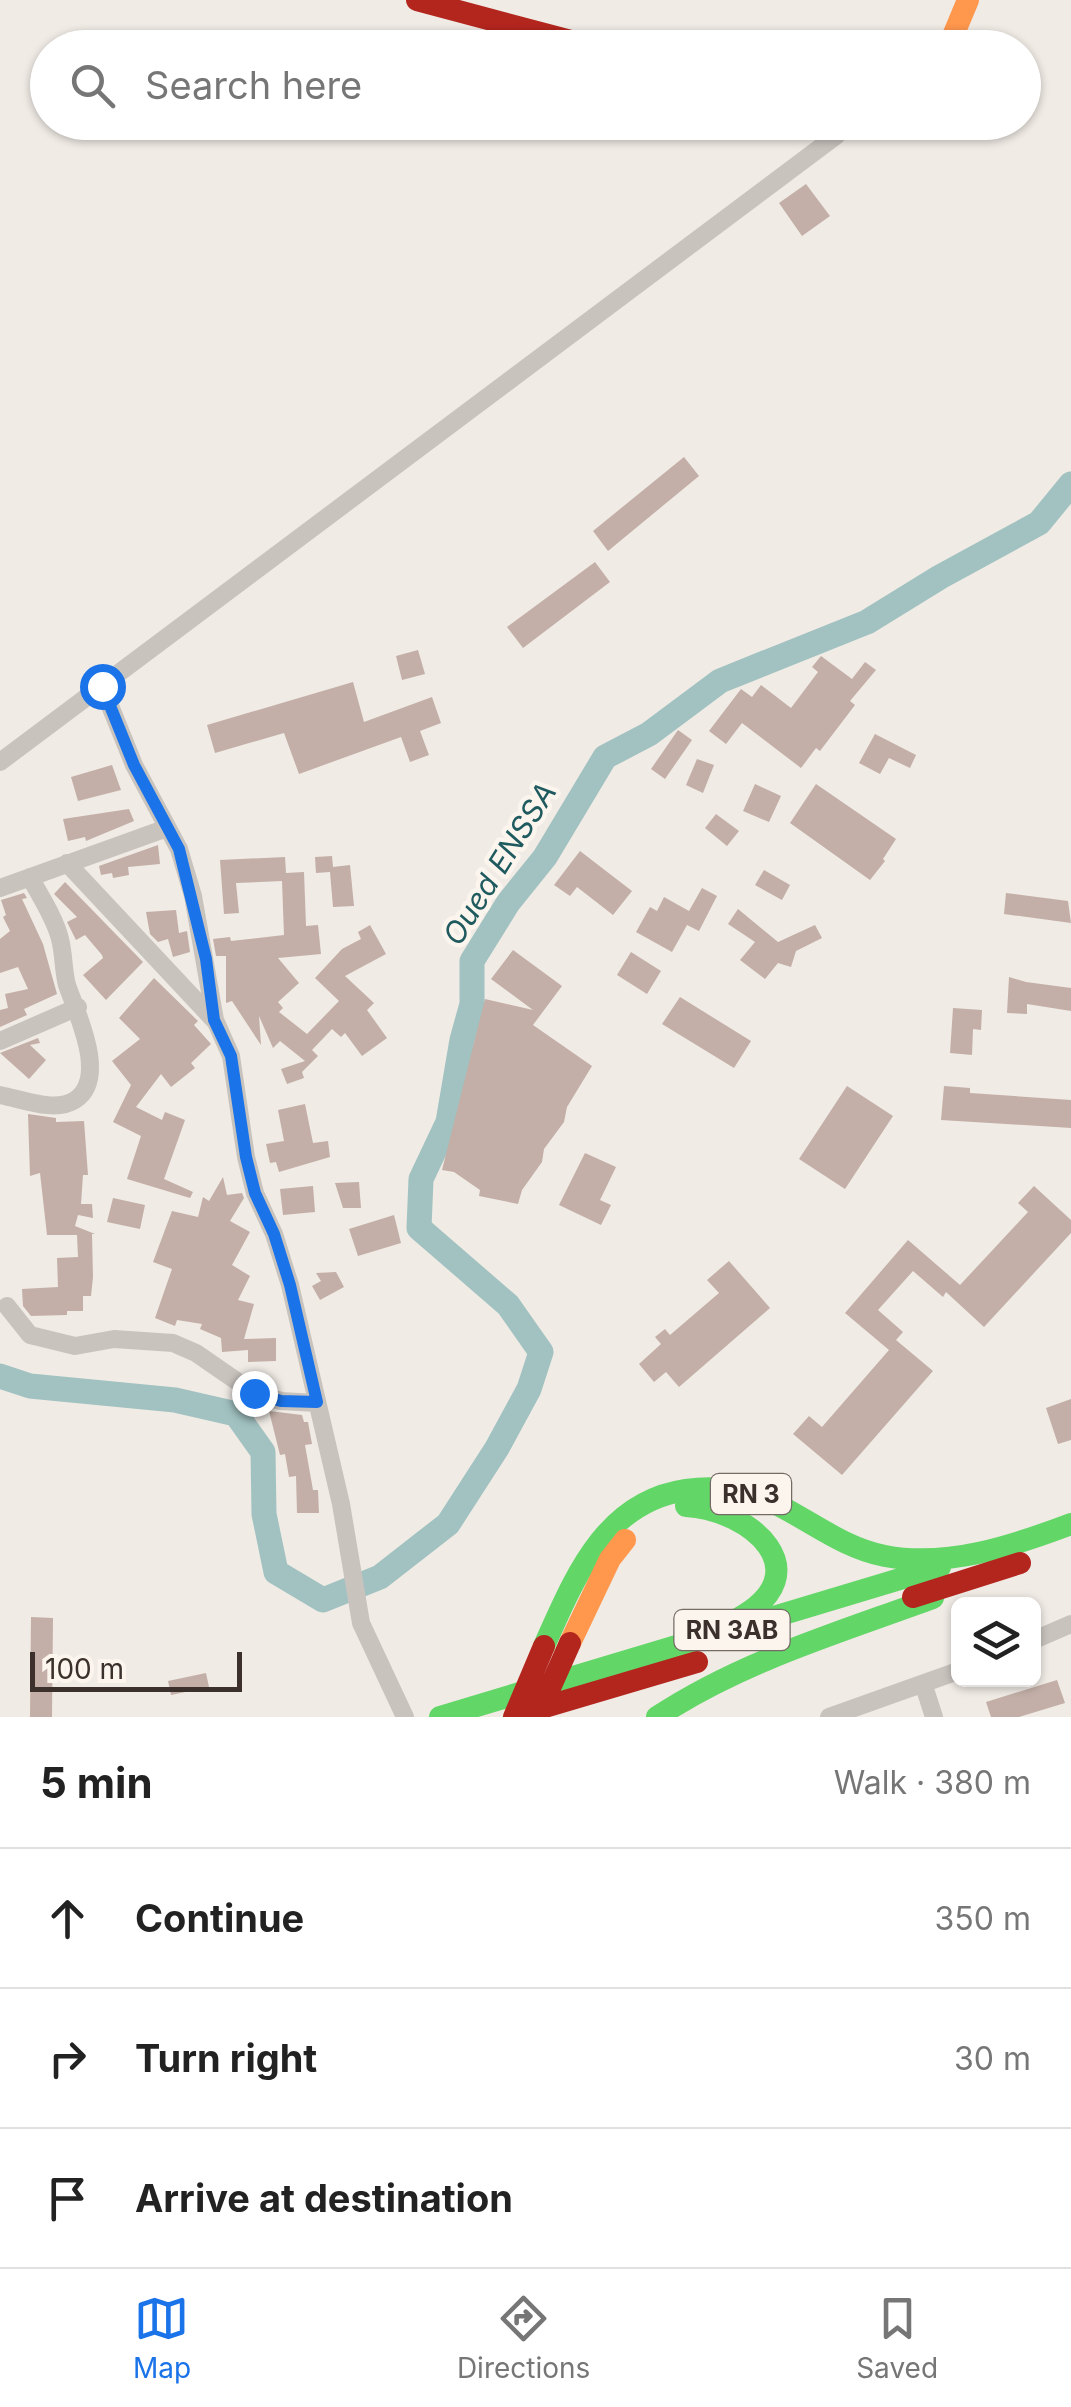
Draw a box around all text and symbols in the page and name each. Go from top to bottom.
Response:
search box [30,30,1041,140]
icon: search [65,58,120,113]
text: Search here [145,62,362,108]
route start [80,664,126,710]
water label: Oued ENSSA [435,776,563,951]
route end [232,1371,278,1417]
road number: RN 3 [711,1474,791,1514]
map controls [951,1597,1041,1687]
button: layers [951,1597,1041,1687]
road number: RN 3AB [674,1610,790,1650]
scale bar [30,1647,242,1692]
text: 100 m [45,1652,124,1686]
text: 5 min [40,1757,153,1808]
text: Walk · 380 m [834,1763,1031,1802]
icon: ahead [40,1891,95,1946]
text: Continue [135,1895,304,1941]
text: 350 m [935,1899,1031,1938]
icon: right [40,2031,95,2086]
text: Turn right [135,2035,317,2081]
text: 30 m [954,2039,1031,2078]
icon: arrive [40,2171,95,2226]
text: Arrive at destination [135,2175,513,2221]
tab: Map [133,2291,191,2385]
tab: Directions [457,2291,590,2385]
tab: Saved [856,2291,938,2385]

